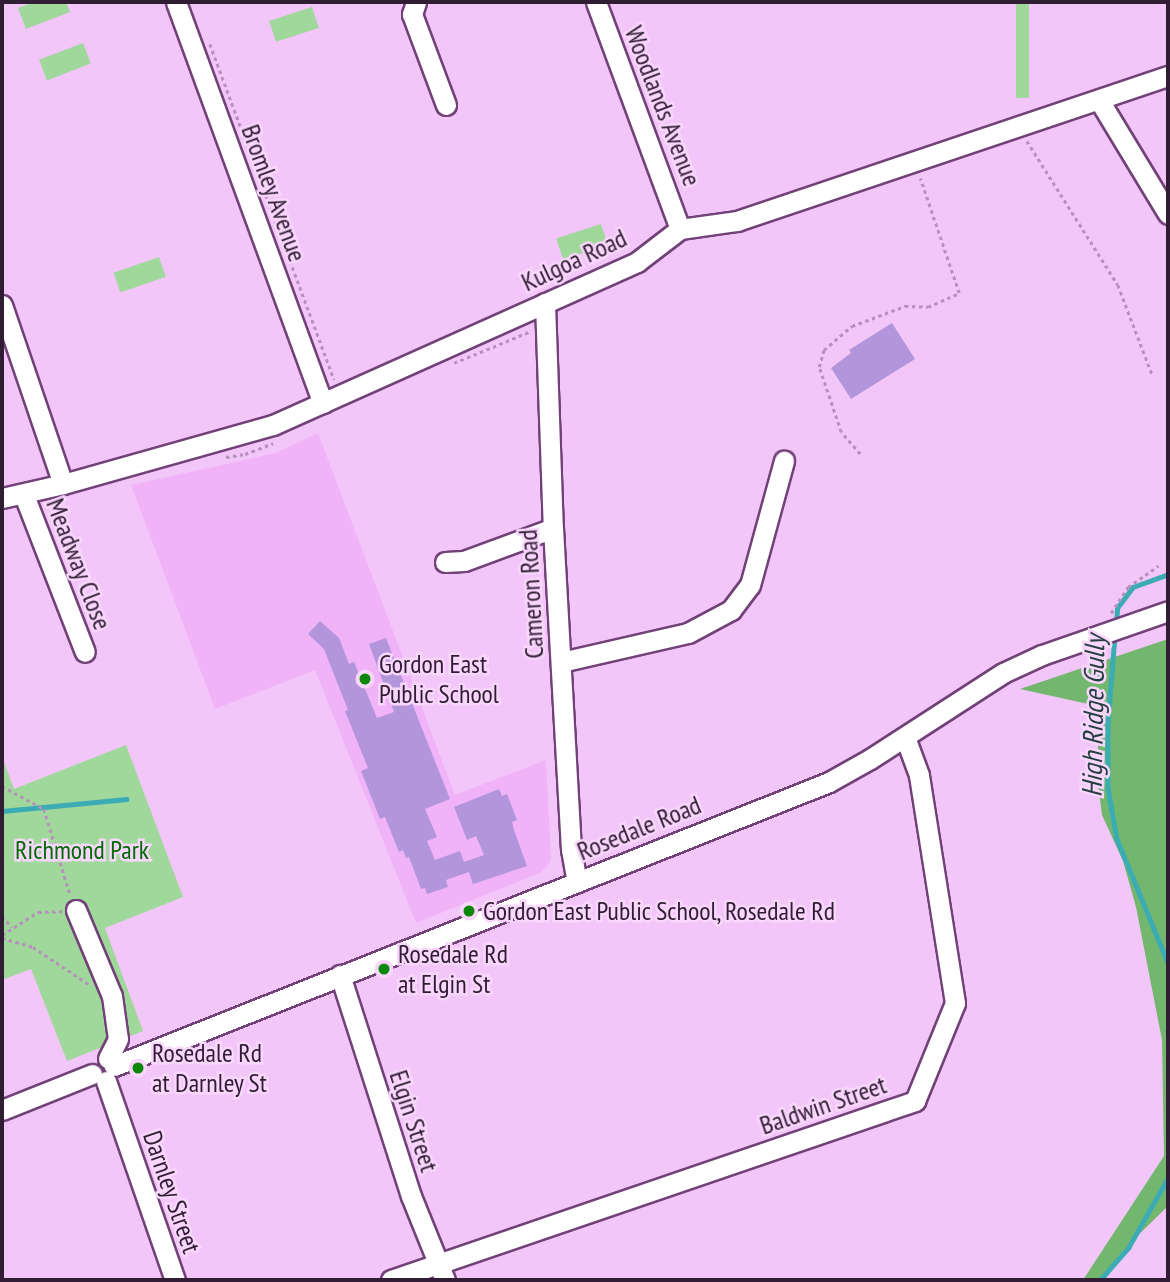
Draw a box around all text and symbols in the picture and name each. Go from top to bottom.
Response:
street label: Woodlands Avenue [618,21,708,191]
street label: Bromley Avenue [235,120,313,266]
street label: Kulgoa Road [516,222,632,298]
street label: Meadway Close [40,494,118,634]
street label: Cameron Road [512,529,550,659]
water label: High Ridge Gully [1075,635,1111,797]
place label: Gordon East Public School [379,648,499,710]
marker: Gordon East Public School [357,671,373,687]
street label: Rosedale Road [573,789,705,867]
park label: Richmond Park [15,834,149,866]
place label: Gordon East Public School, Rosedale Rd [483,895,837,927]
marker: Gordon East Public School, Rosedale Rd [461,903,477,919]
place label: Rosedale Rd at Elgin St [398,938,508,1000]
marker: Rosedale Rd at Elgin St [376,961,392,977]
place label: Rosedale Rd at Darnley St [152,1037,268,1098]
marker: Rosedale Rd at Darnley St [130,1060,146,1076]
street label: Elgin Street [383,1066,445,1176]
street label: Baldwin Street [756,1069,890,1141]
street label: Darnley Street [136,1126,208,1258]

